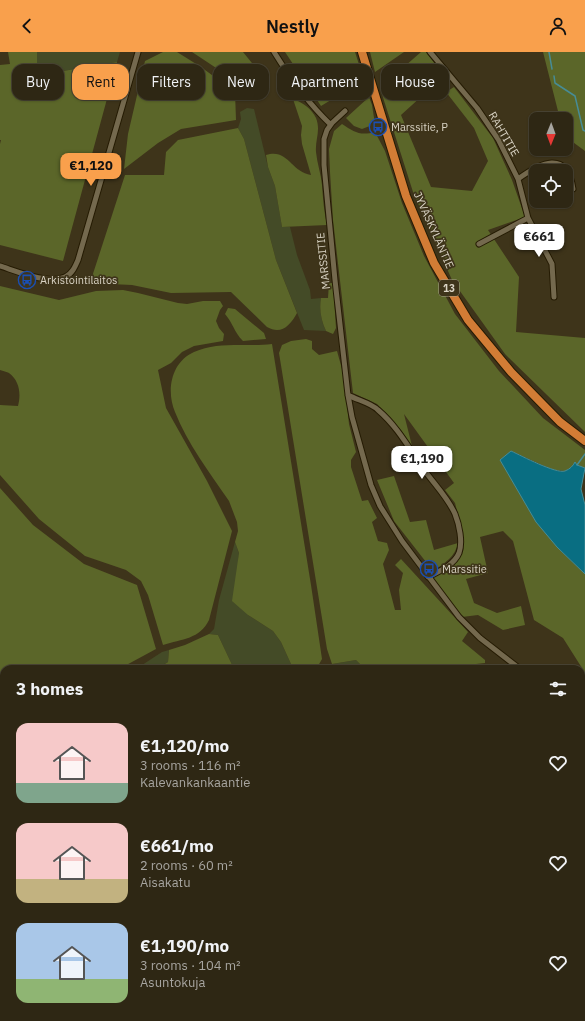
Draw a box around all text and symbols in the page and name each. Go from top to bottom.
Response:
icon: back [16,15,38,37]
text: Nestly [266,15,319,38]
icon: person [547,15,569,37]
chip: Buy [12,64,64,100]
chip: Rent [72,64,129,100]
chip: Filters [137,64,205,100]
chip: New [213,64,269,100]
chip: Apartment [277,64,373,100]
chip: House [381,64,449,100]
street label: RAHTITIE [486,109,522,159]
north arrow [529,112,573,156]
map controls [529,112,573,208]
bus stop icon: Marssitie, P [368,117,388,137]
place label: Marssitie, P [391,120,448,134]
pin: €1,120 [58,153,124,187]
text: €1,120 [69,157,113,174]
button: locate [529,164,573,208]
street label: JYVÄSKYLÄNTIE [411,189,457,271]
pin: €661 [515,224,563,258]
text: €661 [523,228,555,245]
street label: MARSSITIE [313,232,333,290]
bus stop icon: Arkistointilaitos [17,270,37,290]
place label: Arkistointilaitos [40,273,117,287]
road number: 13 [439,280,459,296]
pin: €1,190 [389,446,455,480]
text: €1,190 [400,450,444,467]
bus stop icon: Marssitie [419,559,439,579]
place label: Marssitie [442,562,487,576]
text: 3 homes [16,678,83,700]
icon: filters [547,678,569,700]
text: €1,120/mo [140,735,229,757]
icon: home [48,739,96,787]
icon: heart [547,752,569,774]
text: 3 rooms · 116 m² [140,757,241,774]
text: Kalevankankaantie [140,774,250,791]
text: €661/mo [140,835,214,857]
icon: home [48,839,96,887]
icon: heart [547,852,569,874]
text: 2 rooms · 60 m² [140,857,233,874]
text: Aisakatu [140,874,191,891]
text: €1,190/mo [140,935,229,957]
icon: home [48,939,96,987]
icon: heart [547,952,569,974]
text: 3 rooms · 104 m² [140,957,241,974]
text: Asuntokuja [140,974,206,991]

